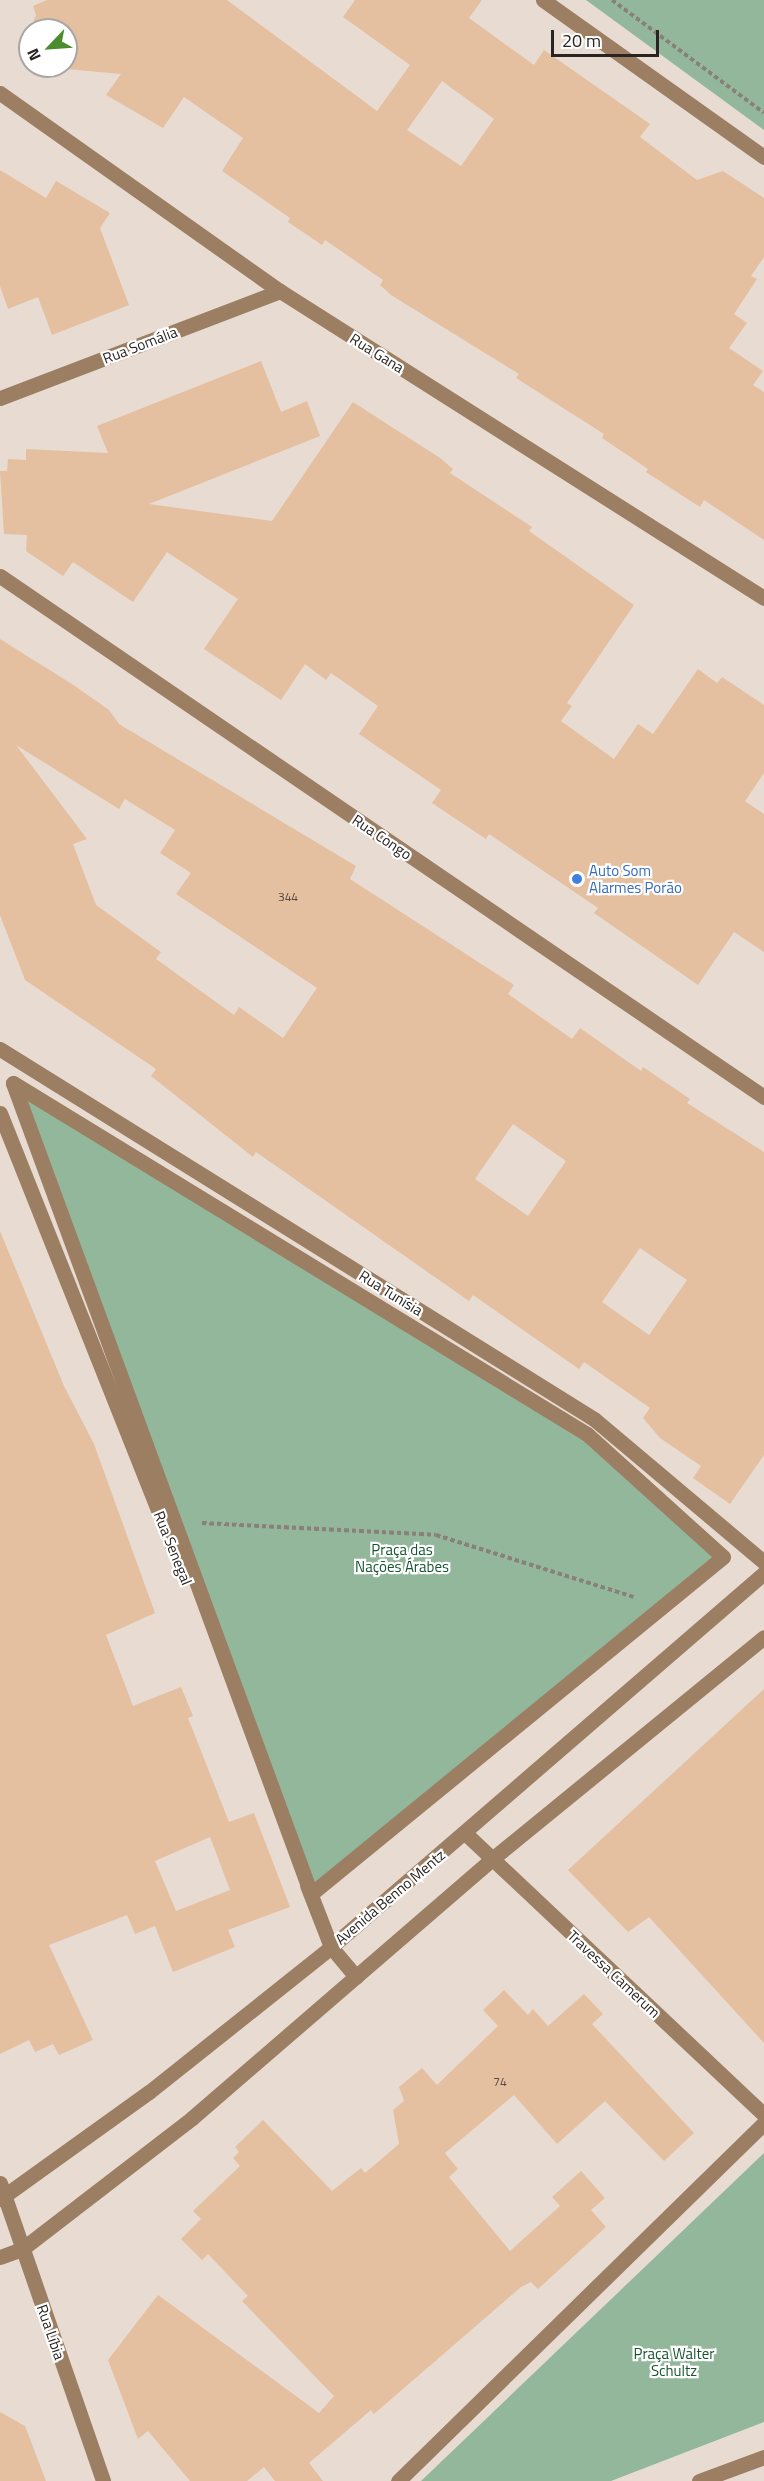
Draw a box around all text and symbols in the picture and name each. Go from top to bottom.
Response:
north arrow [18,18,78,78]
scale bar [554,18,662,56]
text: 20 m [562,27,601,54]
text: N [20,45,47,65]
street label: Rua Somália [100,323,180,367]
street label: Rua Gana [347,329,407,377]
street label: Rua Congo [349,811,415,863]
place label: Auto Som Alarmes Porão [589,861,682,896]
marker: Auto Som Alarmes Porão [570,872,584,886]
house number: 344 [278,890,298,904]
street label: Rua Tunísia [356,1266,426,1320]
street label: Rua Senegal [150,1508,196,1588]
park label: Praça das Nações Árabes [355,1540,449,1575]
street label: Avenida Benno Mentz [331,1846,449,1948]
street label: Travessa Camerum [564,1926,664,2022]
house number: 74 [493,2075,507,2089]
street label: Rua Líbia [33,2302,69,2362]
park label: Praça Walter Schultz [633,2344,715,2379]

